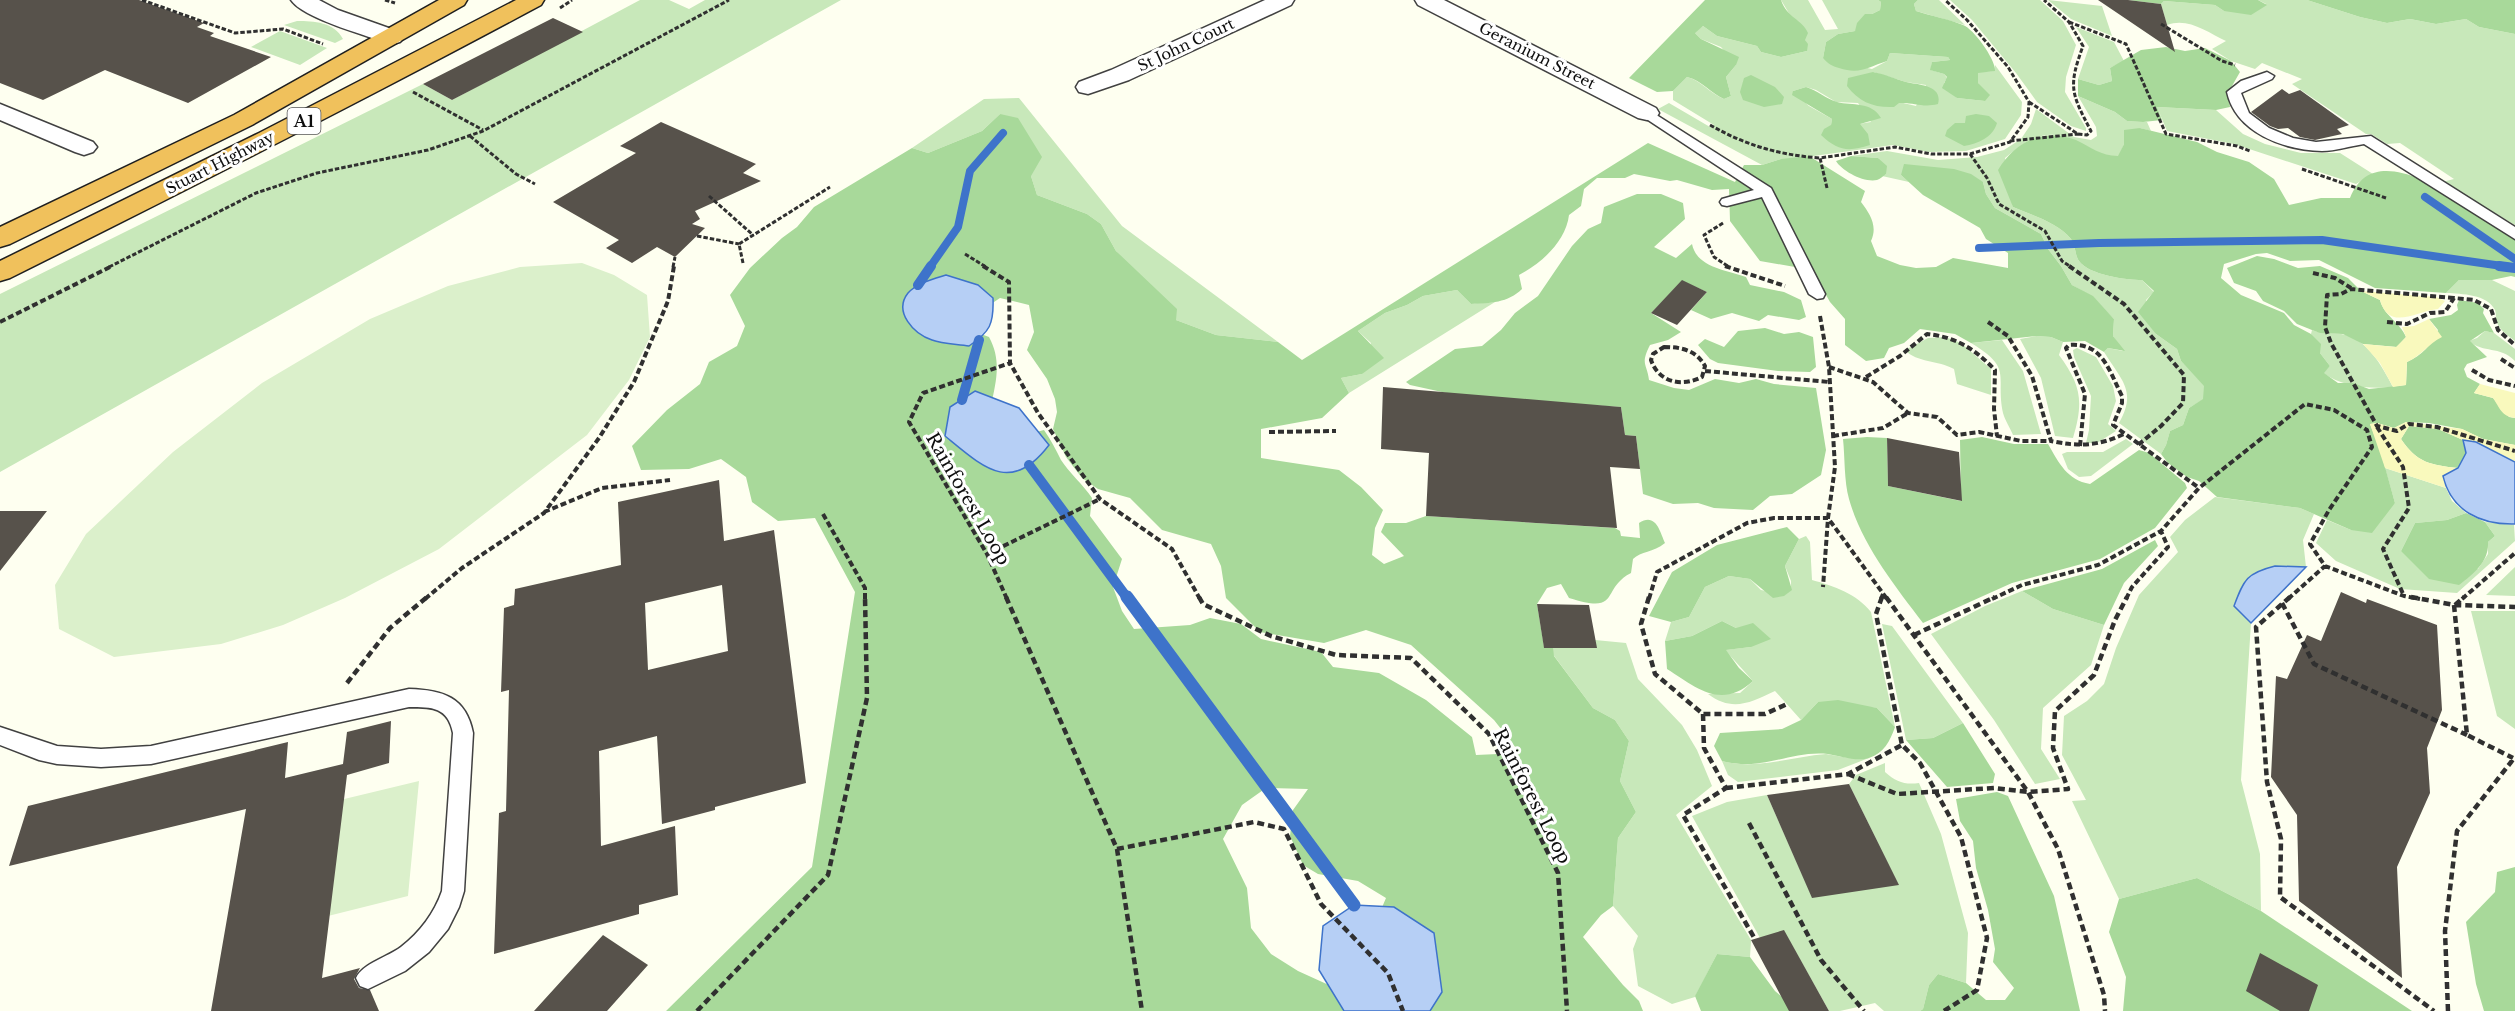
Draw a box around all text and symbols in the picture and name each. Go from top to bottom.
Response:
street label: St John Court [1134,14,1237,75]
street label: Geranium Street [1476,18,1599,93]
road number: A1 [288,108,320,134]
street label: Stuart Highway [162,127,277,198]
street label: Rainforest Loop [921,429,1015,569]
street label: Rainforest Loop [1488,724,1576,868]

